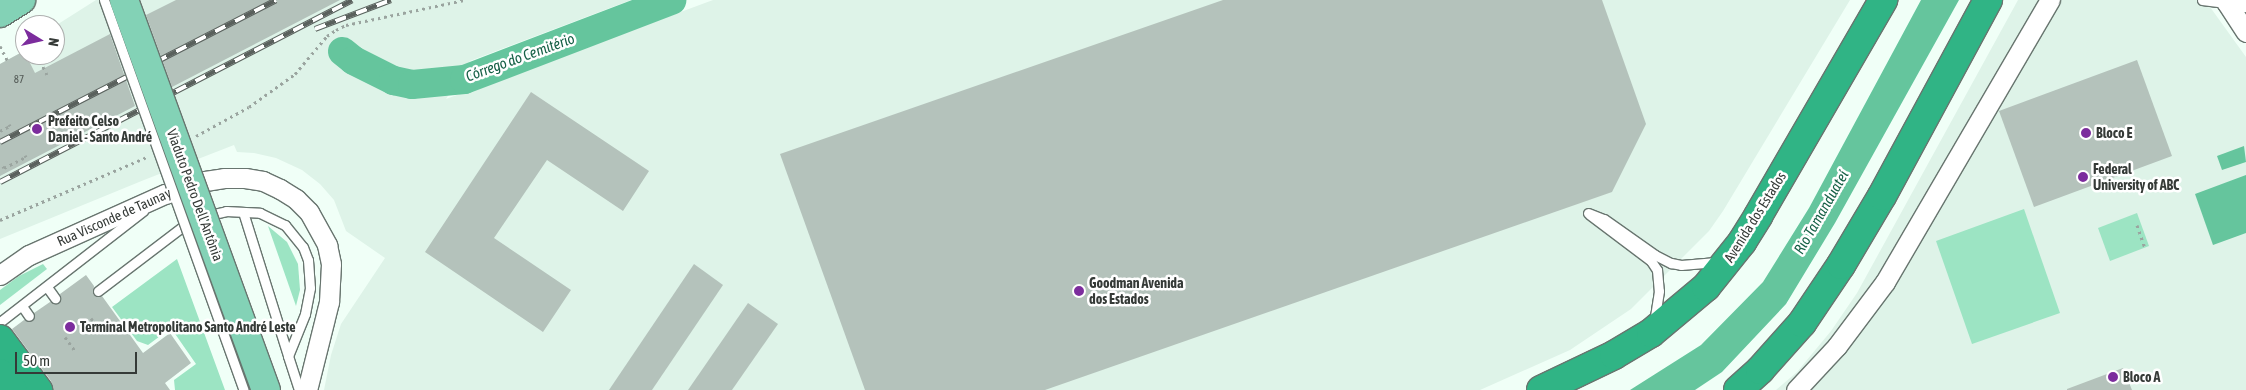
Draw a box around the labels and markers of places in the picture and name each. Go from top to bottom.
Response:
place label: Prefeito Celso Daniel - Santo André [48,113,152,146]
marker: Prefeito Celso Daniel - Santo André [30,122,44,136]
place label: Bloco E [2096,125,2132,141]
marker: Bloco E [2080,127,2092,139]
place label: Federal University of ABC [2093,161,2179,193]
marker: Federal University of ABC [2077,171,2089,183]
place label: Goodman Avenida dos Estados [1089,275,1184,308]
marker: Goodman Avenida dos Estados [1073,285,1085,297]
place label: Terminal Metropolitano Santo André Leste [80,319,296,335]
marker: Terminal Metropolitano Santo André Leste [64,321,76,333]
place label: Bloco A [2123,369,2160,385]
marker: Bloco A [2107,371,2119,383]

